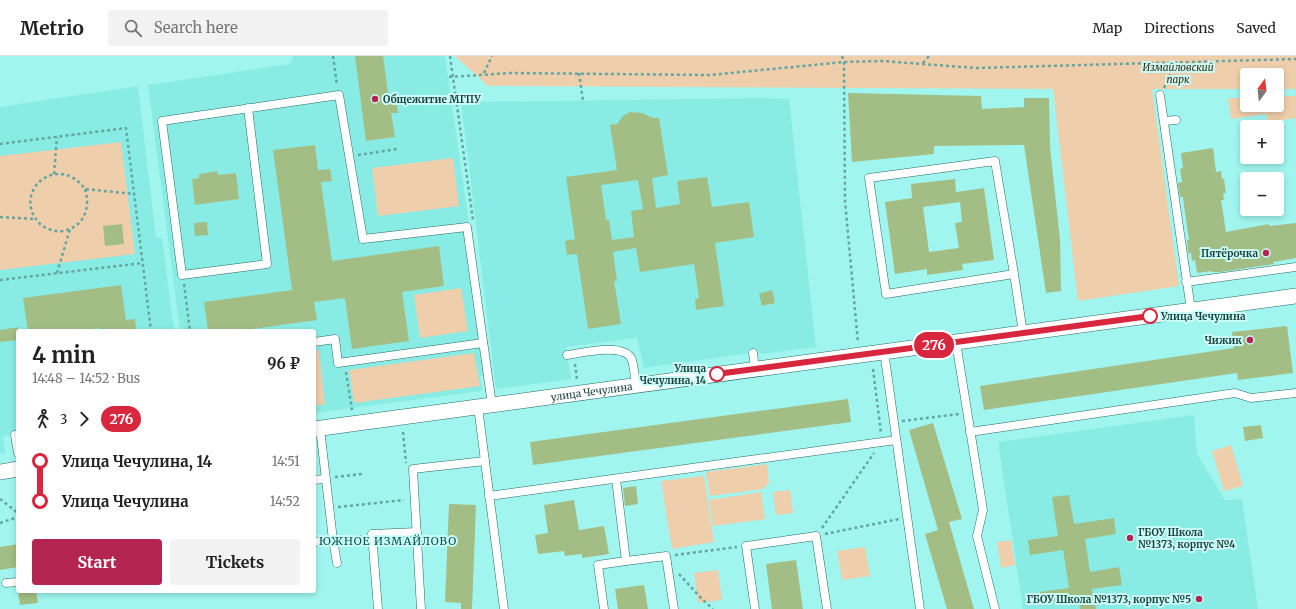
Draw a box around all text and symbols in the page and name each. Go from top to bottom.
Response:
search box [108,10,388,46]
text: Metrio [20,16,84,40]
icon: search [122,17,144,39]
text: Search here [154,18,238,37]
text: Map [1092,19,1122,37]
text: Directions [1144,19,1214,37]
text: Saved [1236,19,1276,37]
park label: Измайловский парк [1142,61,1214,86]
north arrow [1240,68,1284,112]
map controls [1240,68,1284,216]
place label: Общежитие МГПУ [383,93,481,106]
marker: Общежитие МГПУ [370,94,380,104]
button: + [1240,120,1284,164]
button: − [1240,172,1284,216]
place label: Пятёрочка [1201,247,1258,260]
marker: Пятёрочка [1261,248,1271,258]
marker: Улица Чечулина [1142,308,1158,324]
place label: Улица Чечулина [1160,310,1246,323]
line badge: 276 [911,332,957,358]
place label: Чижик [1205,334,1242,347]
marker: Чижик [1245,335,1255,345]
text: 276 [922,336,946,354]
text: 4 min [32,341,96,369]
text: 96 ₽ [267,354,300,373]
place label: Улица Чечулина, 14 [640,362,707,387]
marker: Улица Чечулина, 14 [709,366,725,382]
text: 14:48 – 14:52 · Bus [32,370,140,387]
street label: улица Чечулина [550,380,634,404]
icon: walk [32,408,54,430]
icon: forward [73,408,95,430]
text: 276 [109,410,133,428]
text: 3 [60,411,67,428]
text: Улица Чечулина, 14 [62,452,212,471]
text: 14:51 [272,453,300,470]
text: Улица Чечулина [62,492,189,511]
text: 14:52 [270,493,300,510]
place label: ГБОУ Школа №1373, корпус №4 [1138,526,1236,551]
marker: ГБОУ Школа №1373, корпус №4 [1125,533,1135,543]
district label: ЮЖНОЕ ИЗМАЙЛОВО [319,534,457,548]
button: Start [32,539,162,585]
button: Tickets [170,539,300,585]
place label: ГБОУ Школа №1373, корпус №5 [1026,593,1191,606]
marker: ГБОУ Школа №1373, корпус №5 [1194,594,1204,604]

